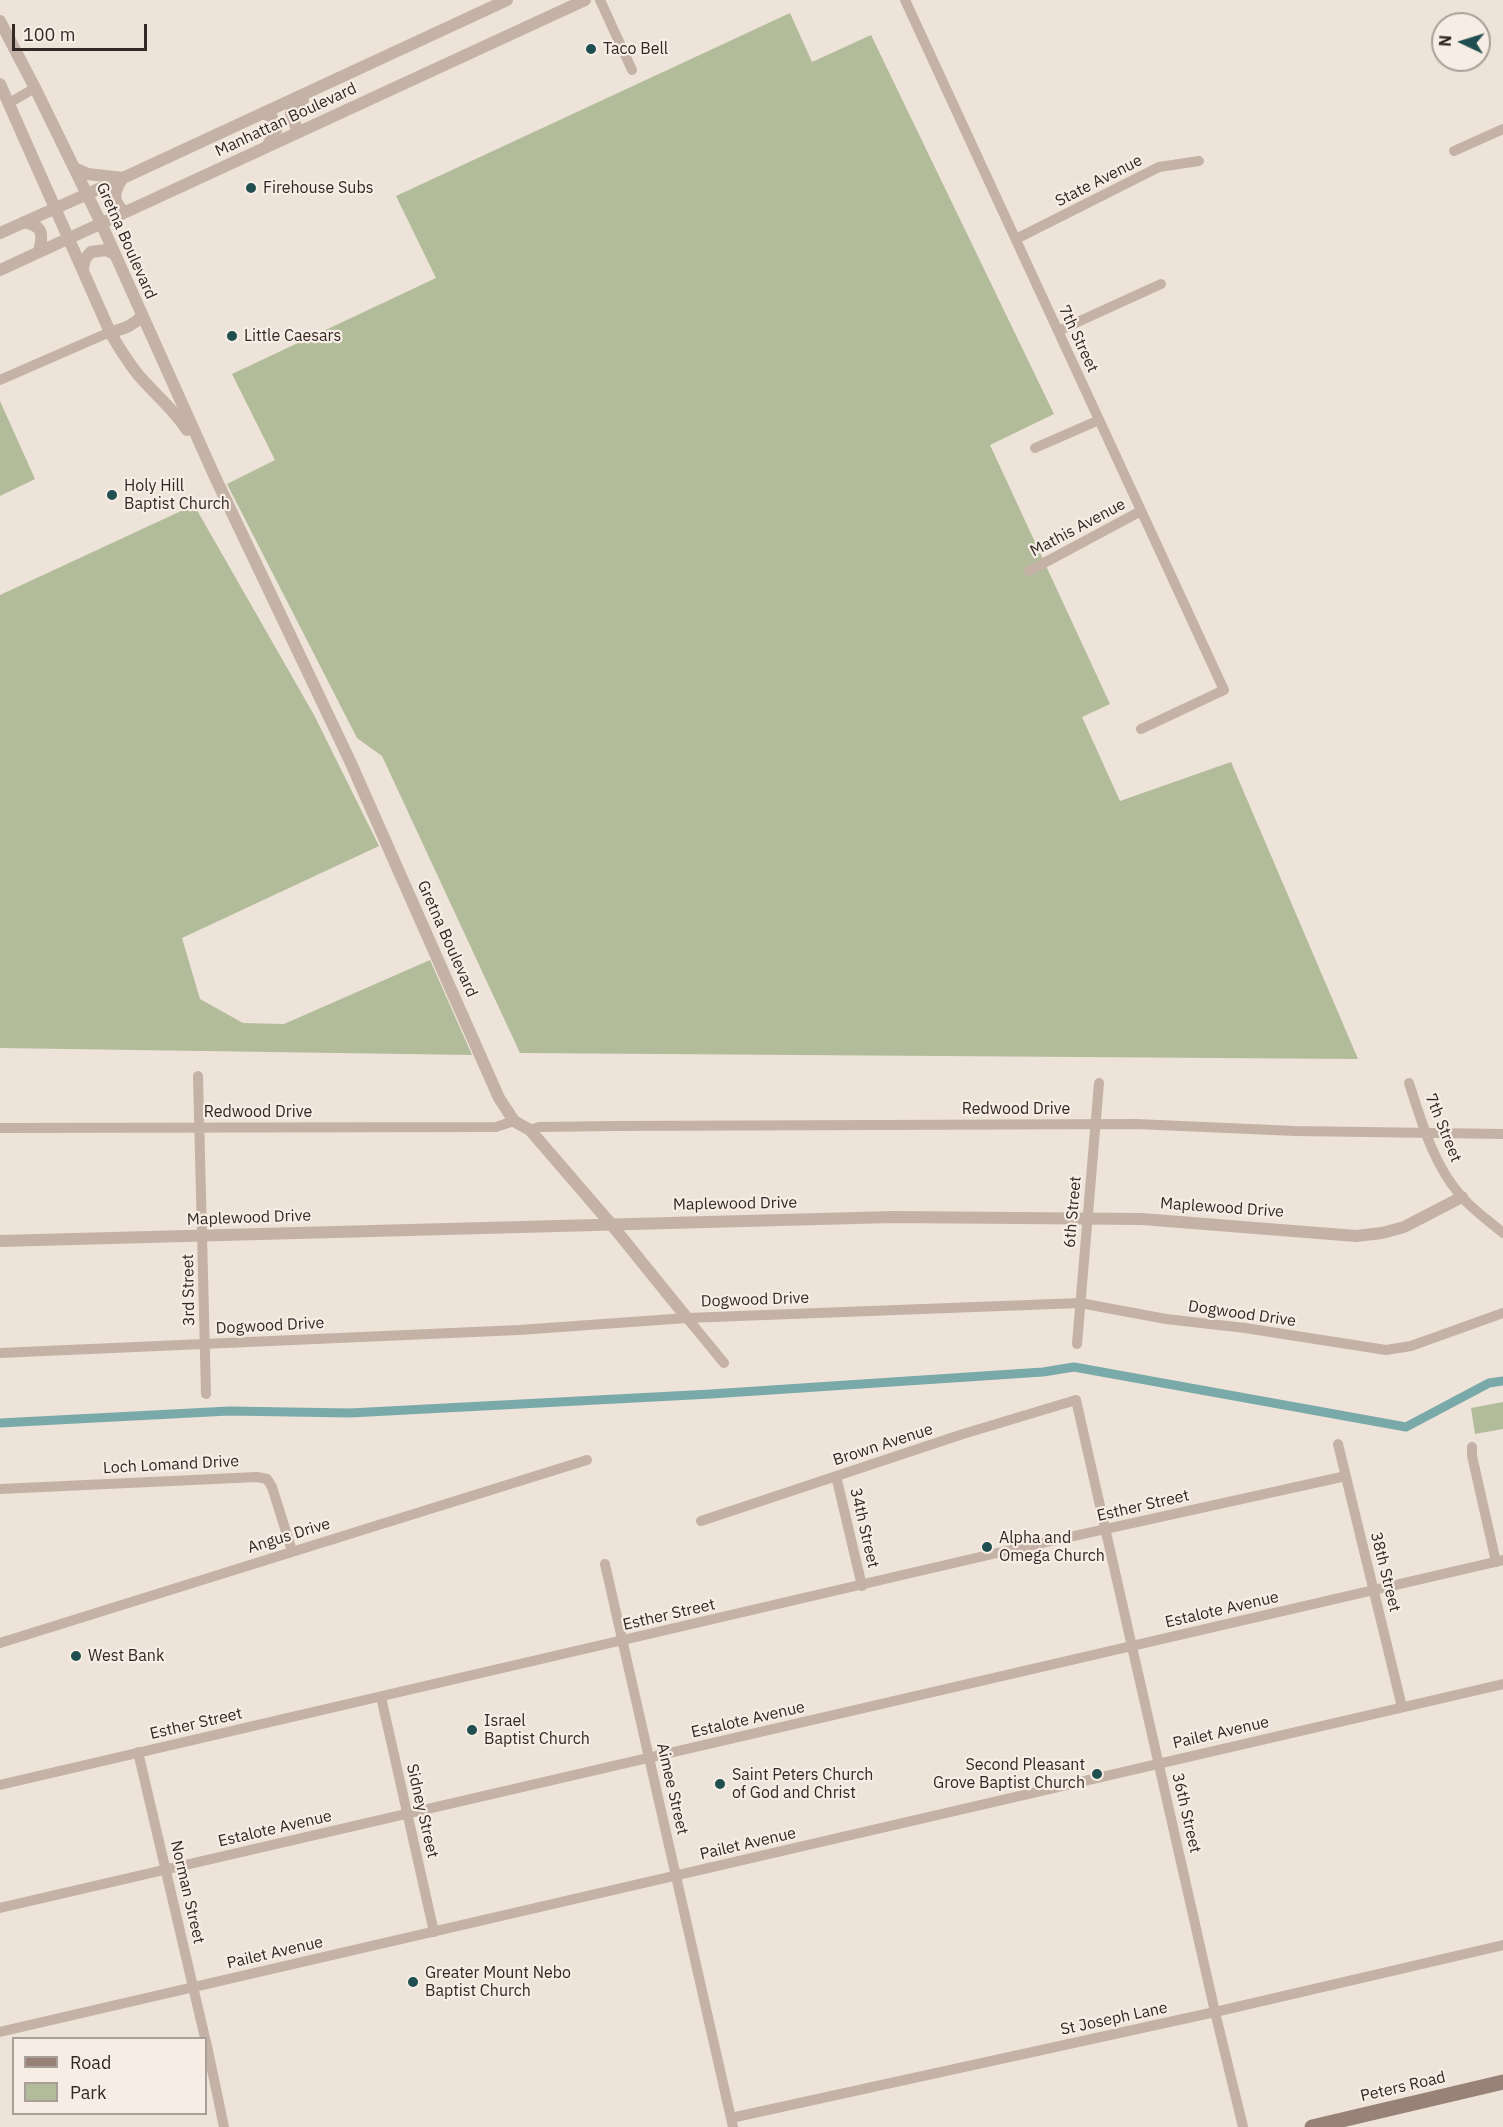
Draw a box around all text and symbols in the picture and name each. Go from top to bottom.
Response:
scale bar [15,12,150,50]
north arrow [1431,12,1491,72]
text: 100 m [23,23,75,46]
text: N [1435,34,1455,47]
place label: Taco Bell [603,39,668,59]
marker: Taco Bell [584,42,598,56]
street label: Manhattan Boulevard [212,79,360,161]
street label: State Avenue [1052,151,1146,211]
place label: Firehouse Subs [263,178,373,198]
street label: Gretna Boulevard [92,180,160,302]
marker: Firehouse Subs [244,181,258,195]
street label: 7th Street [1054,302,1102,376]
place label: Little Caesars [244,326,341,346]
marker: Little Caesars [225,329,239,343]
place label: Holy Hill Baptist Church [124,476,230,514]
marker: Holy Hill Baptist Church [105,488,119,502]
street label: Mathis Avenue [1027,495,1129,561]
street label: Gretna Boulevard [413,878,481,1000]
street label: 7th Street [1421,1091,1465,1165]
street label: Redwood Drive [962,1099,1070,1119]
street label: Redwood Drive [204,1102,312,1122]
street label: 6th Street [1060,1175,1086,1249]
street label: Maplewood Drive [673,1193,797,1215]
street label: Maplewood Drive [1159,1194,1285,1222]
street label: Maplewood Drive [187,1206,311,1230]
street label: 3rd Street [179,1254,199,1326]
street label: Dogwood Drive [700,1289,810,1311]
street label: Dogwood Drive [1187,1297,1297,1331]
street label: Dogwood Drive [215,1314,325,1338]
street label: Brown Avenue [831,1420,935,1470]
street label: Loch Lomand Drive [102,1452,240,1478]
street label: 34th Street [845,1486,883,1570]
street label: Esther Street [1095,1486,1191,1526]
street label: Angus Drive [245,1514,333,1558]
place label: Alpha and Omega Church [999,1528,1105,1566]
street label: 38th Street [1366,1530,1404,1614]
marker: Alpha and Omega Church [980,1540,994,1554]
street label: Estalote Avenue [1163,1588,1281,1632]
street label: Esther Street [621,1595,717,1635]
place label: West Bank [88,1646,164,1666]
marker: West Bank [69,1649,83,1663]
street label: Estalote Avenue [689,1698,807,1742]
street label: Esther Street [148,1704,244,1744]
place label: Israel Baptist Church [484,1711,590,1749]
street label: Pailet Avenue [1171,1713,1271,1753]
marker: Israel Baptist Church [465,1723,479,1737]
street label: Aimee Street [652,1741,692,1837]
place label: Second Pleasant Grove Baptist Church [933,1755,1085,1793]
street label: Sidney Street [402,1762,442,1860]
place label: Saint Peters Church of God and Christ [732,1765,873,1803]
marker: Second Pleasant Grove Baptist Church [1090,1767,1104,1781]
street label: 36th Street [1167,1771,1205,1855]
marker: Saint Peters Church of God and Christ [713,1777,727,1791]
street label: Estalote Avenue [216,1807,334,1851]
street label: Pailet Avenue [698,1824,798,1864]
street label: Norman Street [166,1838,208,1946]
street label: Pailet Avenue [225,1933,325,1973]
place label: Greater Mount Nebo Baptist Church [425,1963,571,2001]
marker: Greater Mount Nebo Baptist Church [406,1975,420,1989]
street label: St Joseph Lane [1059,1998,1169,2040]
legend [12,2037,207,2115]
text: Road [70,2051,111,2074]
street label: Peters Road [1359,2068,1447,2106]
text: Park [70,2081,106,2104]

